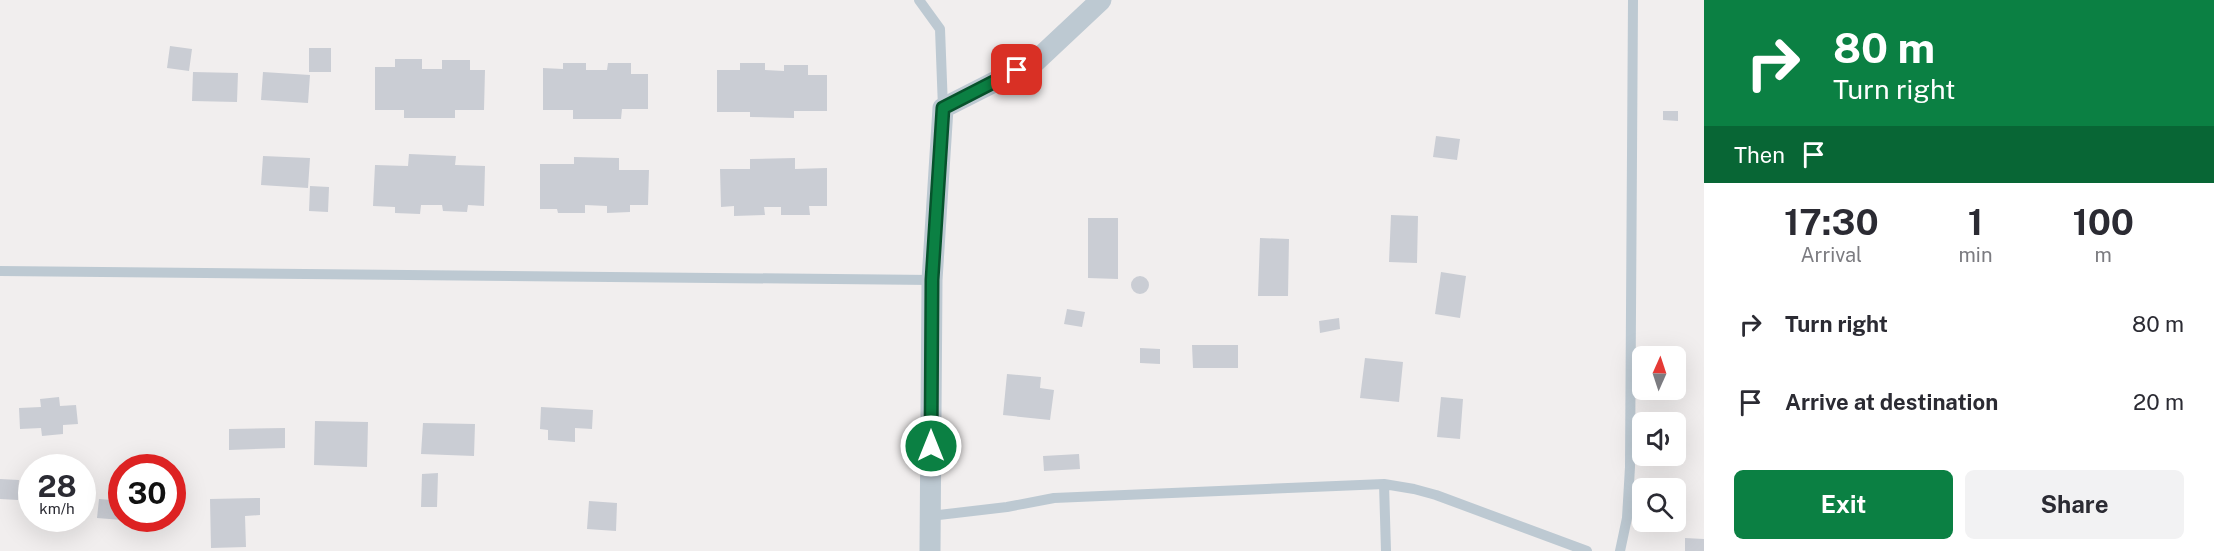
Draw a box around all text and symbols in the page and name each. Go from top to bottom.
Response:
text: 80 m [1833,23,1935,72]
icon: right [1734,24,1812,102]
pin [991,44,1042,95]
icon: arrive [1000,53,1033,86]
text: Turn right [1833,73,1956,105]
icon: arrive [1797,138,1830,171]
text: Then [1734,142,1785,168]
text: 17:30 [1784,201,1879,243]
text: 1 [1968,201,1983,243]
text: 100 [2072,201,2134,243]
text: Arrival [1800,243,1862,267]
text: min [1959,243,1992,267]
text: m [2095,243,2112,267]
icon: right [1734,308,1767,341]
text: Turn right [1785,311,1888,337]
text: 80 m [2132,311,2184,337]
north arrow [1632,346,1686,400]
map controls [1632,346,1686,532]
icon: arrive [1734,386,1767,419]
text: Arrive at destination [1785,389,1998,415]
text: 20 m [2133,389,2184,415]
button: sound [1632,412,1686,466]
position arrow [899,414,963,478]
speed limit sign: 30 [108,454,186,532]
text: 28 [37,468,77,504]
button: Exit [1734,470,1953,539]
button: Share [1965,470,2184,539]
button: search [1632,478,1686,532]
text: km/h [39,500,75,517]

